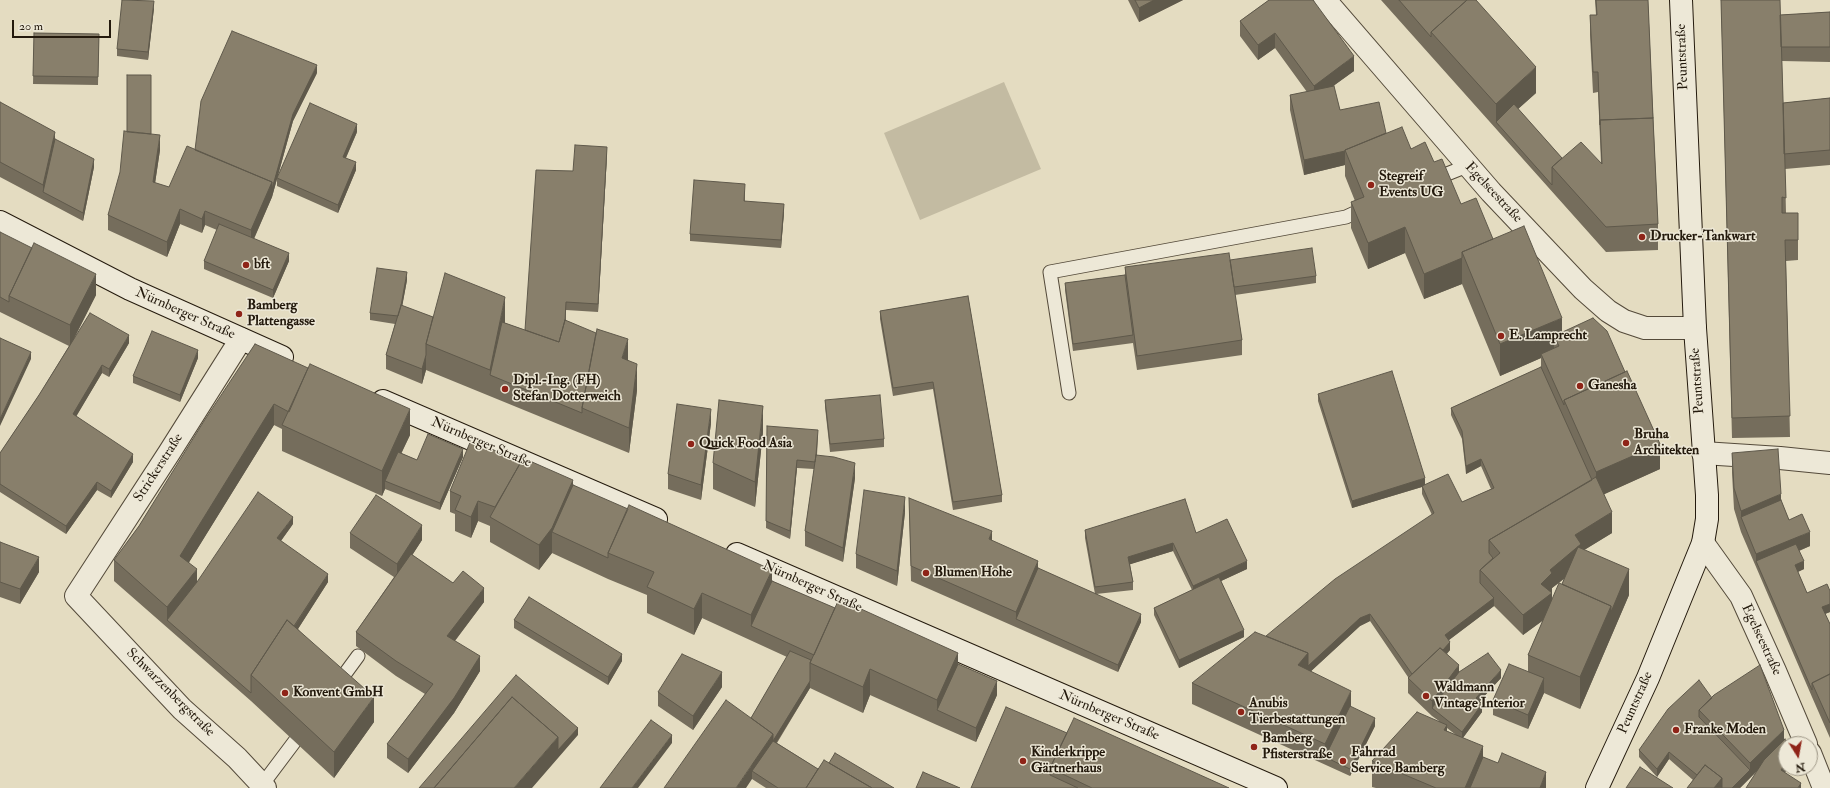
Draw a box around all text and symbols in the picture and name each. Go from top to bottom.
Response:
scale bar [14,12,113,38]
text: 20 m [19,19,43,34]
street label: Peuntstraße [1673,24,1693,90]
street label: Egelseestraße [1461,159,1525,227]
place label: Stegreif Events UG [1379,169,1443,202]
marker: Stegreif Events UG [1366,180,1376,190]
place label: Drucker-Tankwart [1650,229,1755,245]
marker: Drucker-Tankwart [1637,232,1647,242]
place label: bft [254,257,270,273]
marker: bft [241,260,251,270]
street label: Nürnberger Straße [133,285,237,343]
place label: Bamberg Plattengasse [247,298,315,330]
marker: Bamberg Plattengasse [234,309,244,319]
place label: E. Lamprecht [1509,328,1587,344]
marker: E. Lamprecht [1496,331,1506,341]
street label: Peuntstraße [1687,347,1709,415]
place label: Dipl.-Ing. (FH) Stefan Dotterweich [513,373,621,406]
place label: Ganesha [1588,378,1636,394]
marker: Ganesha [1575,381,1585,391]
marker: Dipl.-Ing. (FH) Stefan Dotterweich [500,384,510,394]
street label: Nürnberger Straße [428,414,534,472]
place label: Bruha Architekten [1634,427,1699,460]
street label: Strickerstraße [131,431,187,505]
place label: Quick Food Asia [699,436,792,452]
marker: Bruha Architekten [1621,438,1631,448]
marker: Quick Food Asia [686,439,696,449]
street label: Nürnberger Straße [760,558,864,616]
place label: Blumen Hohe [934,565,1012,581]
marker: Blumen Hohe [921,568,931,578]
street label: Egelseestraße [1737,602,1785,678]
street label: Schwarzenbergstraße [122,645,218,741]
street label: Peuntstraße [1615,669,1657,737]
place label: Waldmann Vintage Interior [1434,680,1525,712]
place label: Konvent GmbH [293,685,383,701]
street label: Nürnberger Straße [1056,687,1162,745]
marker: Konvent GmbH [280,688,290,698]
marker: Waldmann Vintage Interior [1421,691,1431,701]
place label: Anubis Tierbestattungen [1249,696,1345,728]
marker: Anubis Tierbestattungen [1236,707,1246,717]
place label: Franke Moden [1684,722,1766,738]
marker: Franke Moden [1671,725,1681,735]
place label: Bamberg Pfisterstraße [1262,731,1332,764]
north arrow [1778,736,1818,776]
marker: Bamberg Pfisterstraße [1249,742,1259,752]
place label: Kinderkrippe Gärtnerhaus [1031,745,1105,778]
place label: Fahrrad Service Bamberg [1351,745,1445,778]
marker: Kinderkrippe Gärtnerhaus [1018,756,1028,766]
marker: Fahrrad Service Bamberg [1338,756,1348,766]
text: N [1794,760,1806,775]

